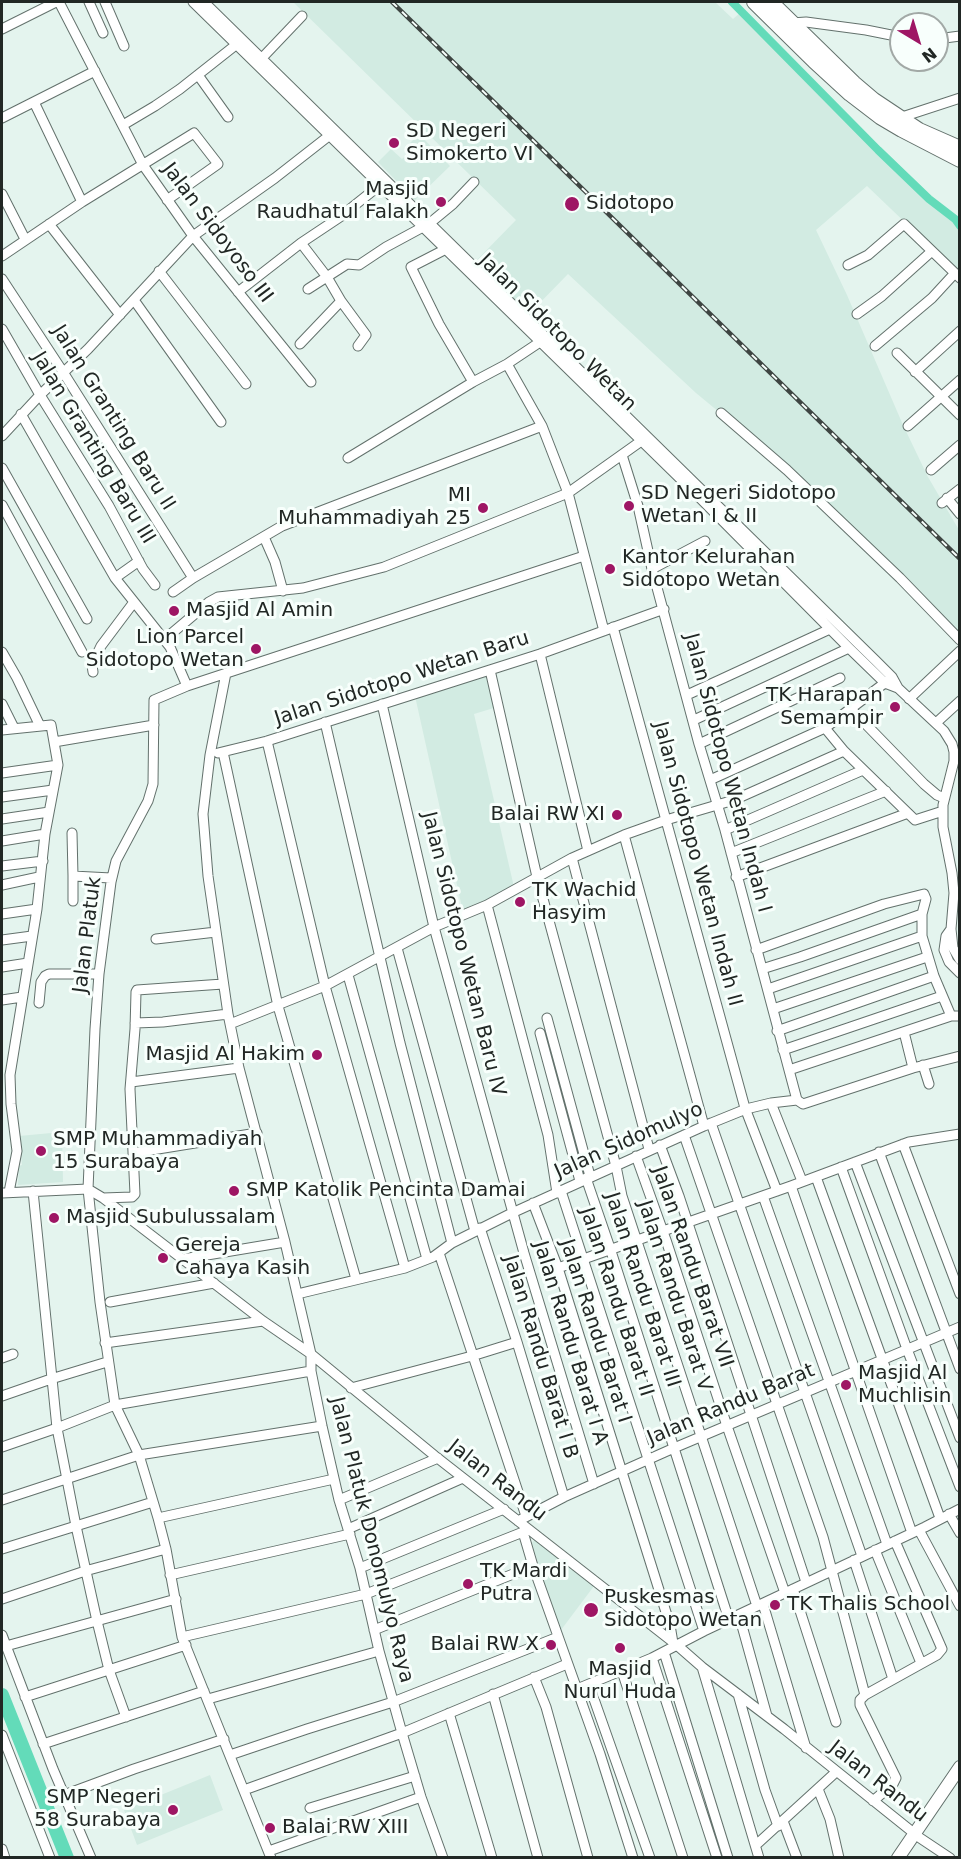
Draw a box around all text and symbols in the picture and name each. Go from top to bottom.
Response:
north arrow [889,12,949,72]
text: N [918,43,940,67]
place label: SD Negeri Simokerto VI [406,120,533,167]
marker: SD Negeri Simokerto VI [387,136,401,150]
street label: Jalan Sidoyoso III [157,158,277,308]
place label: Masjid Raudhatul Falakh [257,178,429,225]
place label: Sidotopo [586,192,674,216]
marker: Masjid Raudhatul Falakh [434,195,448,209]
marker: Sidotopo [563,195,581,213]
street label: Jalan Sidotopo Wetan [473,249,641,417]
street label: Jalan Granting Baru II [46,321,180,515]
street label: Jalan Granting Baru III [26,348,160,548]
place label: SD Negeri Sidotopo Wetan I & II [641,482,836,529]
place label: MI Muhammadiyah 25 [278,484,471,531]
marker: SD Negeri Sidotopo Wetan I & II [622,499,636,513]
marker: MI Muhammadiyah 25 [476,501,490,515]
place label: Kantor Kelurahan Sidotopo Wetan [622,546,795,593]
marker: Kantor Kelurahan Sidotopo Wetan [603,562,617,576]
place label: Masjid Al Amin [186,599,333,623]
marker: Masjid Al Amin [167,604,181,618]
place label: Lion Parcel Sidotopo Wetan [86,626,244,673]
street label: Jalan Sidotopo Wetan Baru [272,626,532,732]
street label: Jalan Sidotopo Wetan Indah I [678,631,776,915]
marker: Lion Parcel Sidotopo Wetan [249,642,263,656]
place label: TK Harapan Semampir [766,684,883,731]
marker: TK Harapan Semampir [888,700,902,714]
street label: Jalan Sidotopo Wetan Indah II [647,719,747,1009]
place label: Balai RW XI [490,803,605,827]
marker: Balai RW XI [610,808,624,822]
street label: Jalan Sidotopo Wetan Baru IV [416,809,510,1099]
street label: Jalan Platuk [69,875,107,995]
place label: TK Wachid Hasyim [532,879,636,926]
marker: TK Wachid Hasyim [513,895,527,909]
place label: Masjid Al Hakim [145,1043,305,1067]
marker: Masjid Al Hakim [310,1048,324,1062]
street label: Jalan Sidomulyo [551,1098,707,1184]
place label: SMP Muhammadiyah 15 Surabaya [53,1128,262,1175]
marker: SMP Muhammadiyah 15 Surabaya [34,1144,48,1158]
street label: Jalan Randu Barat VII [646,1163,738,1371]
place label: SMP Katolik Pencinta Damai [246,1179,525,1203]
marker: SMP Katolik Pencinta Damai [227,1184,241,1198]
street label: Jalan Randu Barat III [599,1190,685,1390]
street label: Jalan Randu Barat V [632,1197,716,1395]
street label: Jalan Randu Barat II [574,1204,658,1400]
place label: Masjid Subulussalam [66,1206,275,1230]
marker: Masjid Subulussalam [47,1211,61,1225]
place label: Gereja Cahaya Kasih [175,1234,310,1281]
street label: Jalan Randu Barat I [554,1236,636,1426]
street label: Jalan Randu Barat I A [528,1238,612,1448]
marker: Gereja Cahaya Kasih [156,1251,170,1265]
street label: Jalan Randu Barat I B [498,1252,582,1462]
street label: Jalan Randu Barat [644,1359,818,1451]
place label: Masjid Al Muchlisin [858,1362,951,1409]
marker: Masjid Al Muchlisin [839,1378,853,1392]
street label: Jalan Platuk Donomulyo Raya [324,1395,418,1685]
street label: Jalan Randu [443,1435,551,1527]
place label: TK Mardi Putra [480,1560,567,1607]
marker: TK Mardi Putra [461,1577,475,1591]
place label: Puskesmas Sidotopo Wetan [604,1586,762,1633]
place label: TK Thalis School [787,1593,950,1617]
marker: TK Thalis School [768,1598,782,1612]
marker: Puskesmas Sidotopo Wetan [582,1601,600,1619]
place label: Balai RW X [430,1633,539,1657]
marker: Balai RW X [544,1638,558,1652]
marker: Masjid Nurul Huda [613,1641,627,1655]
place label: Masjid Nurul Huda [563,1658,677,1705]
street label: Jalan Randu [824,1736,932,1828]
place label: SMP Negeri 58 Surabaya [34,1786,161,1833]
marker: SMP Negeri 58 Surabaya [166,1803,180,1817]
place label: Balai RW XIII [282,1816,408,1840]
marker: Balai RW XIII [263,1821,277,1835]

